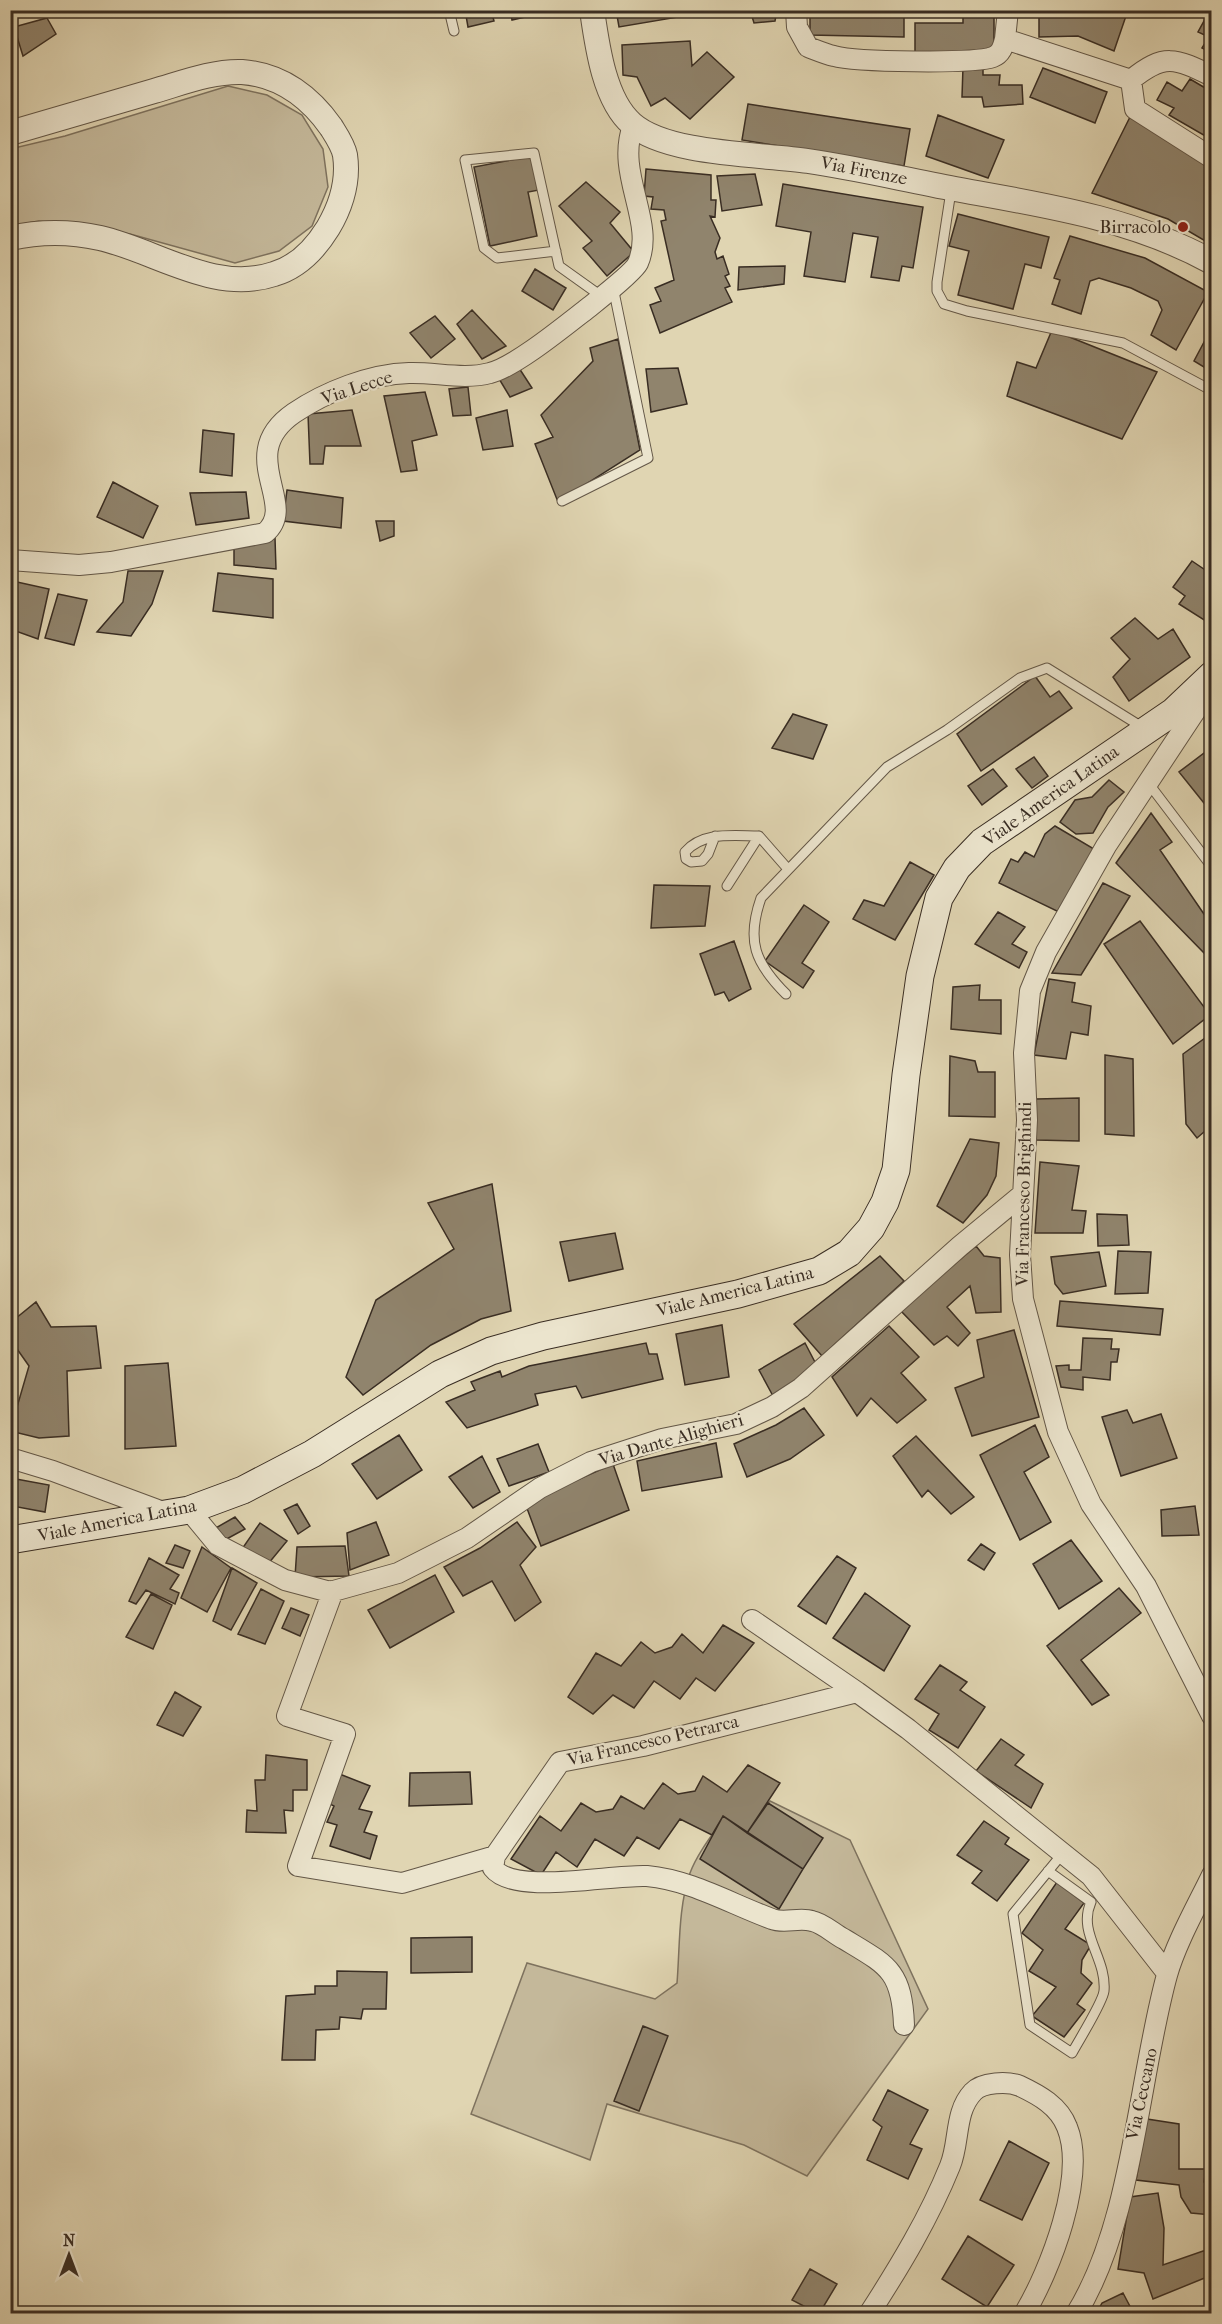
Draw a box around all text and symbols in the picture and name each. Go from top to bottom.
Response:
street label: Via Firenze [818,152,909,190]
place label: Birracolo [1099,217,1171,238]
marker: Birracolo [1176,220,1190,234]
street label: Via Lecce [318,367,395,410]
street label: Viale America Latina [978,741,1124,851]
street label: Via Francesco Brighindi [1012,1101,1036,1288]
street label: Viale America Latina [653,1262,816,1322]
street label: Via Dante Alighieri [595,1409,746,1471]
street label: Viale America Latina [35,1495,199,1547]
street label: Via Francesco Petrarca [564,1711,741,1771]
street label: Via Ceccano [1122,2046,1162,2143]
north arrow [39,2225,99,2285]
text: N [63,2231,76,2250]

